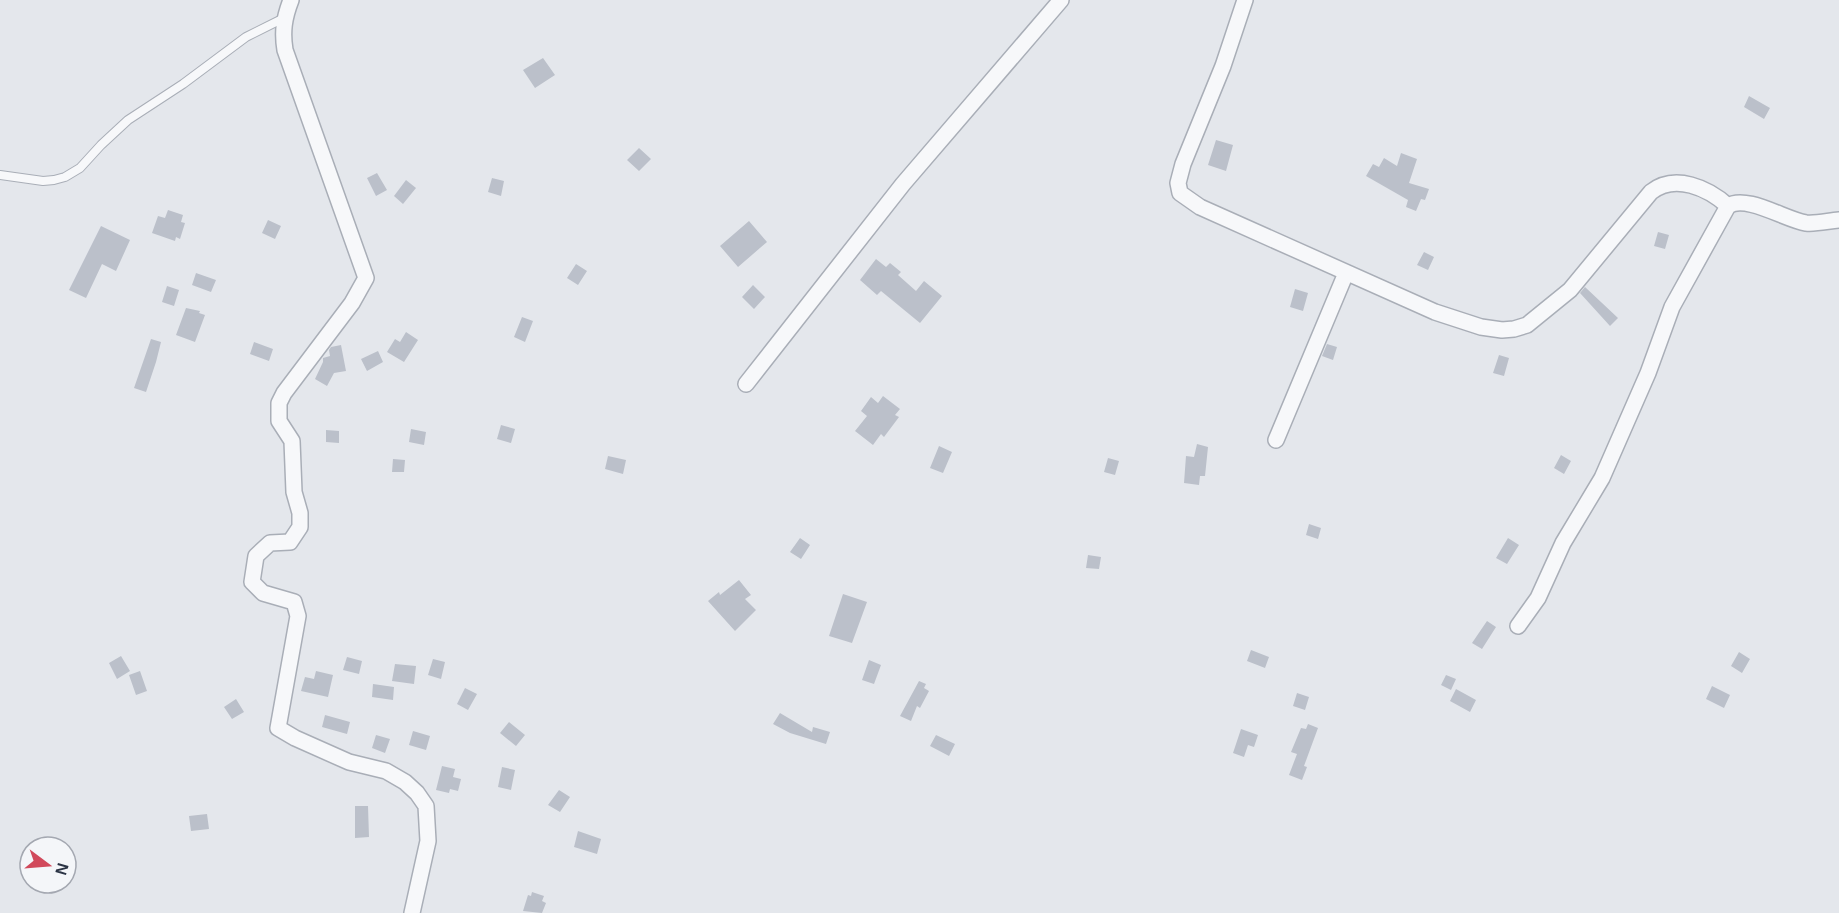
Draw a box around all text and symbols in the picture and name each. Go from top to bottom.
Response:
north arrow [18,835,78,895]
text: N [52,861,72,877]

